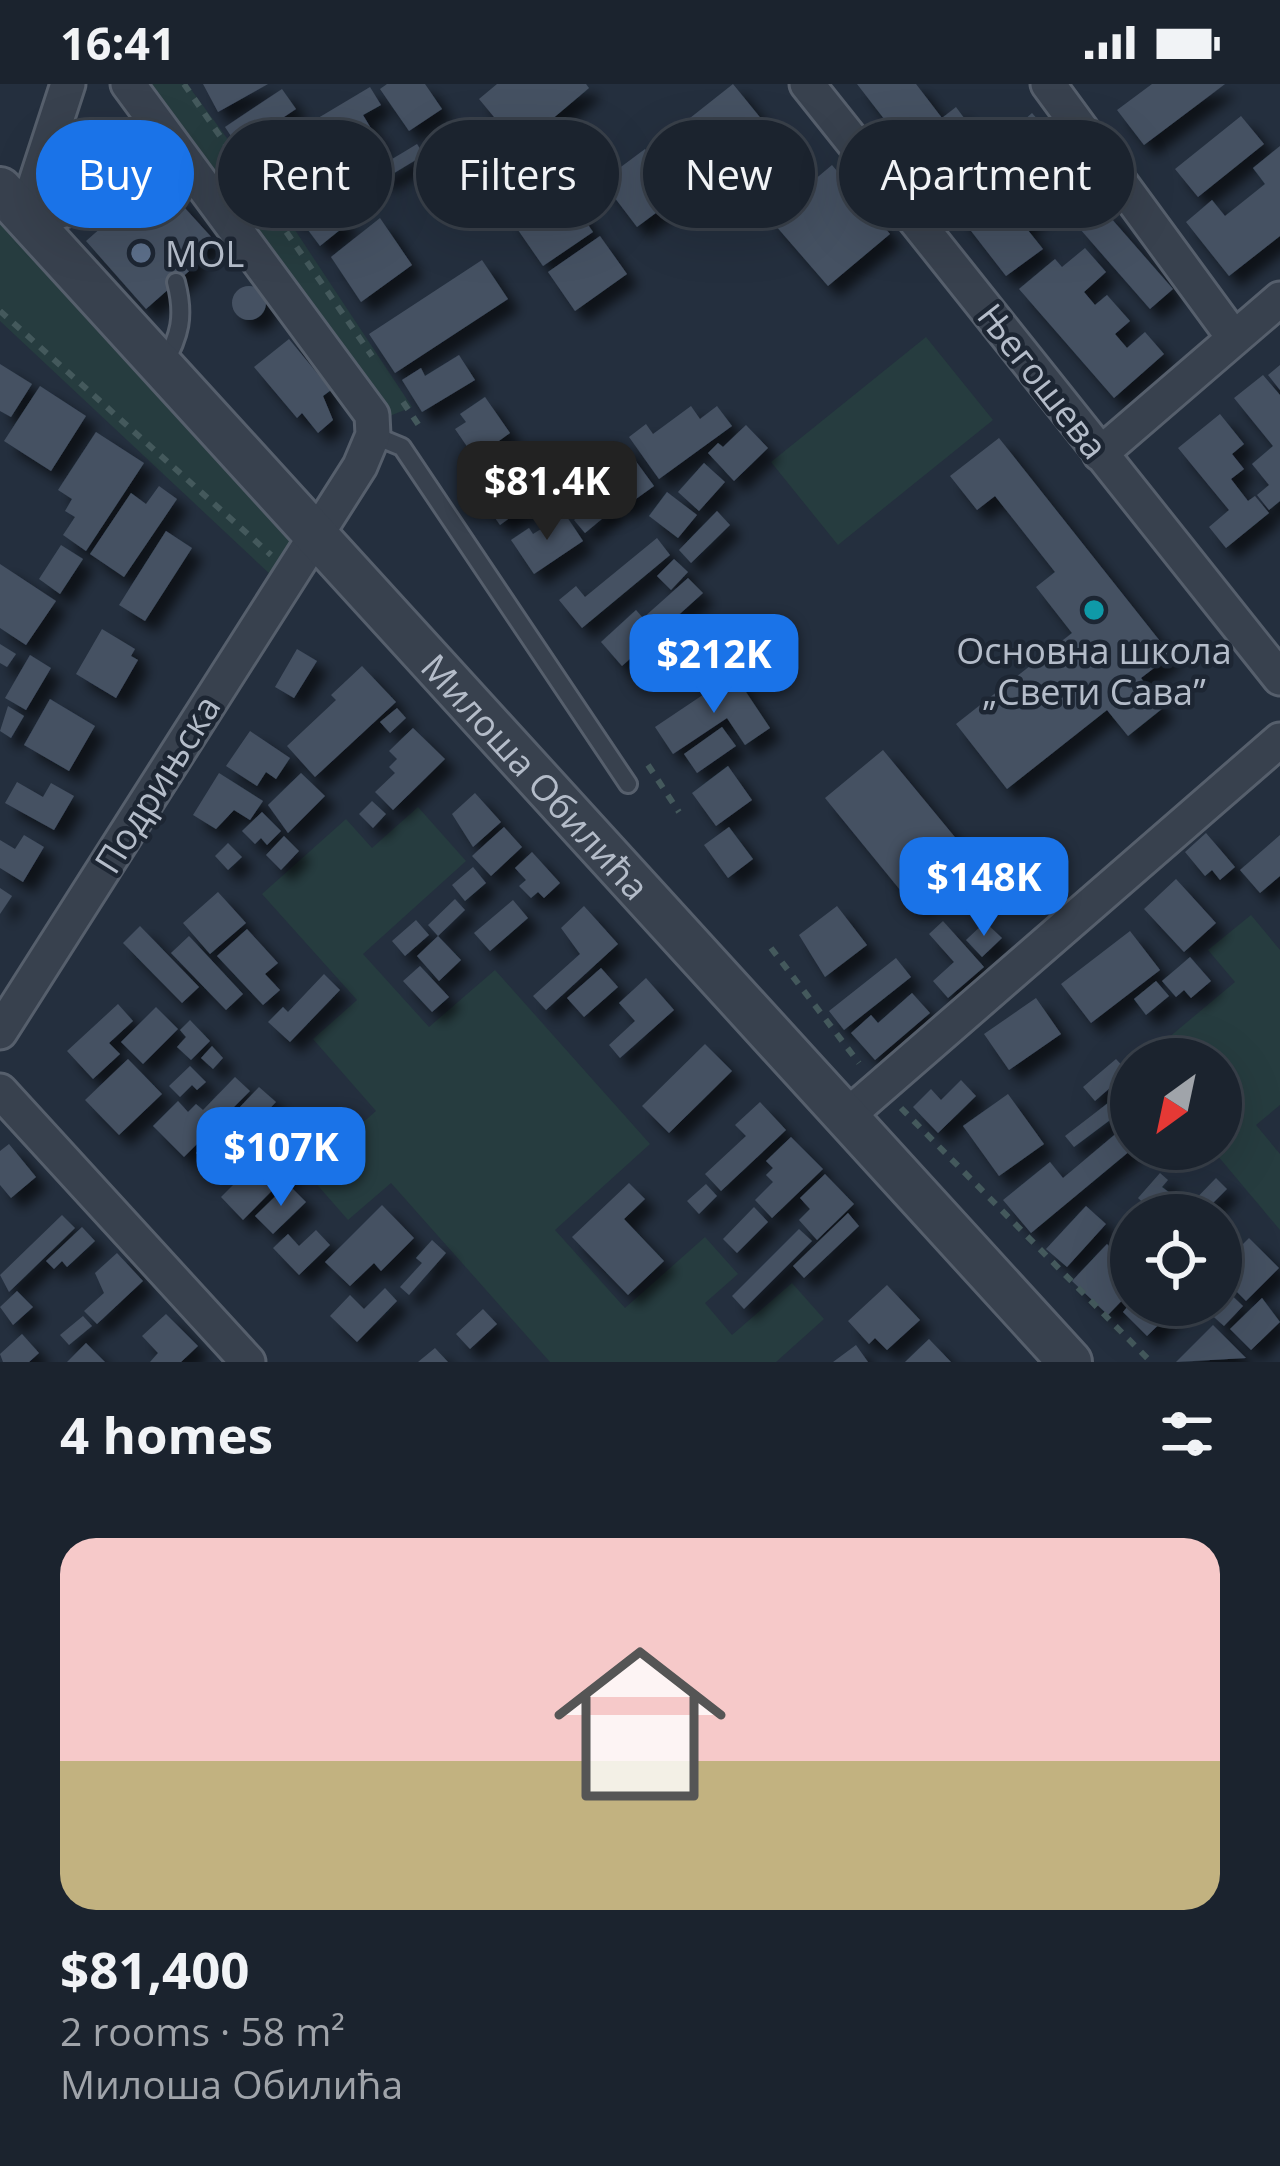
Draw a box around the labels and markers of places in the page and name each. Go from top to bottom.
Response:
place label: MOL [165,229,244,278]
marker: MOL [128,240,154,266]
pin: $81.4K [449,441,645,543]
marker: Основна школа „Свети Сава” [1081,597,1107,623]
pin: $212K [630,614,798,716]
place label: Основна школа „Свети Сава” [956,626,1232,716]
pin: $148K [900,837,1068,939]
pin: $107K [197,1107,365,1209]

